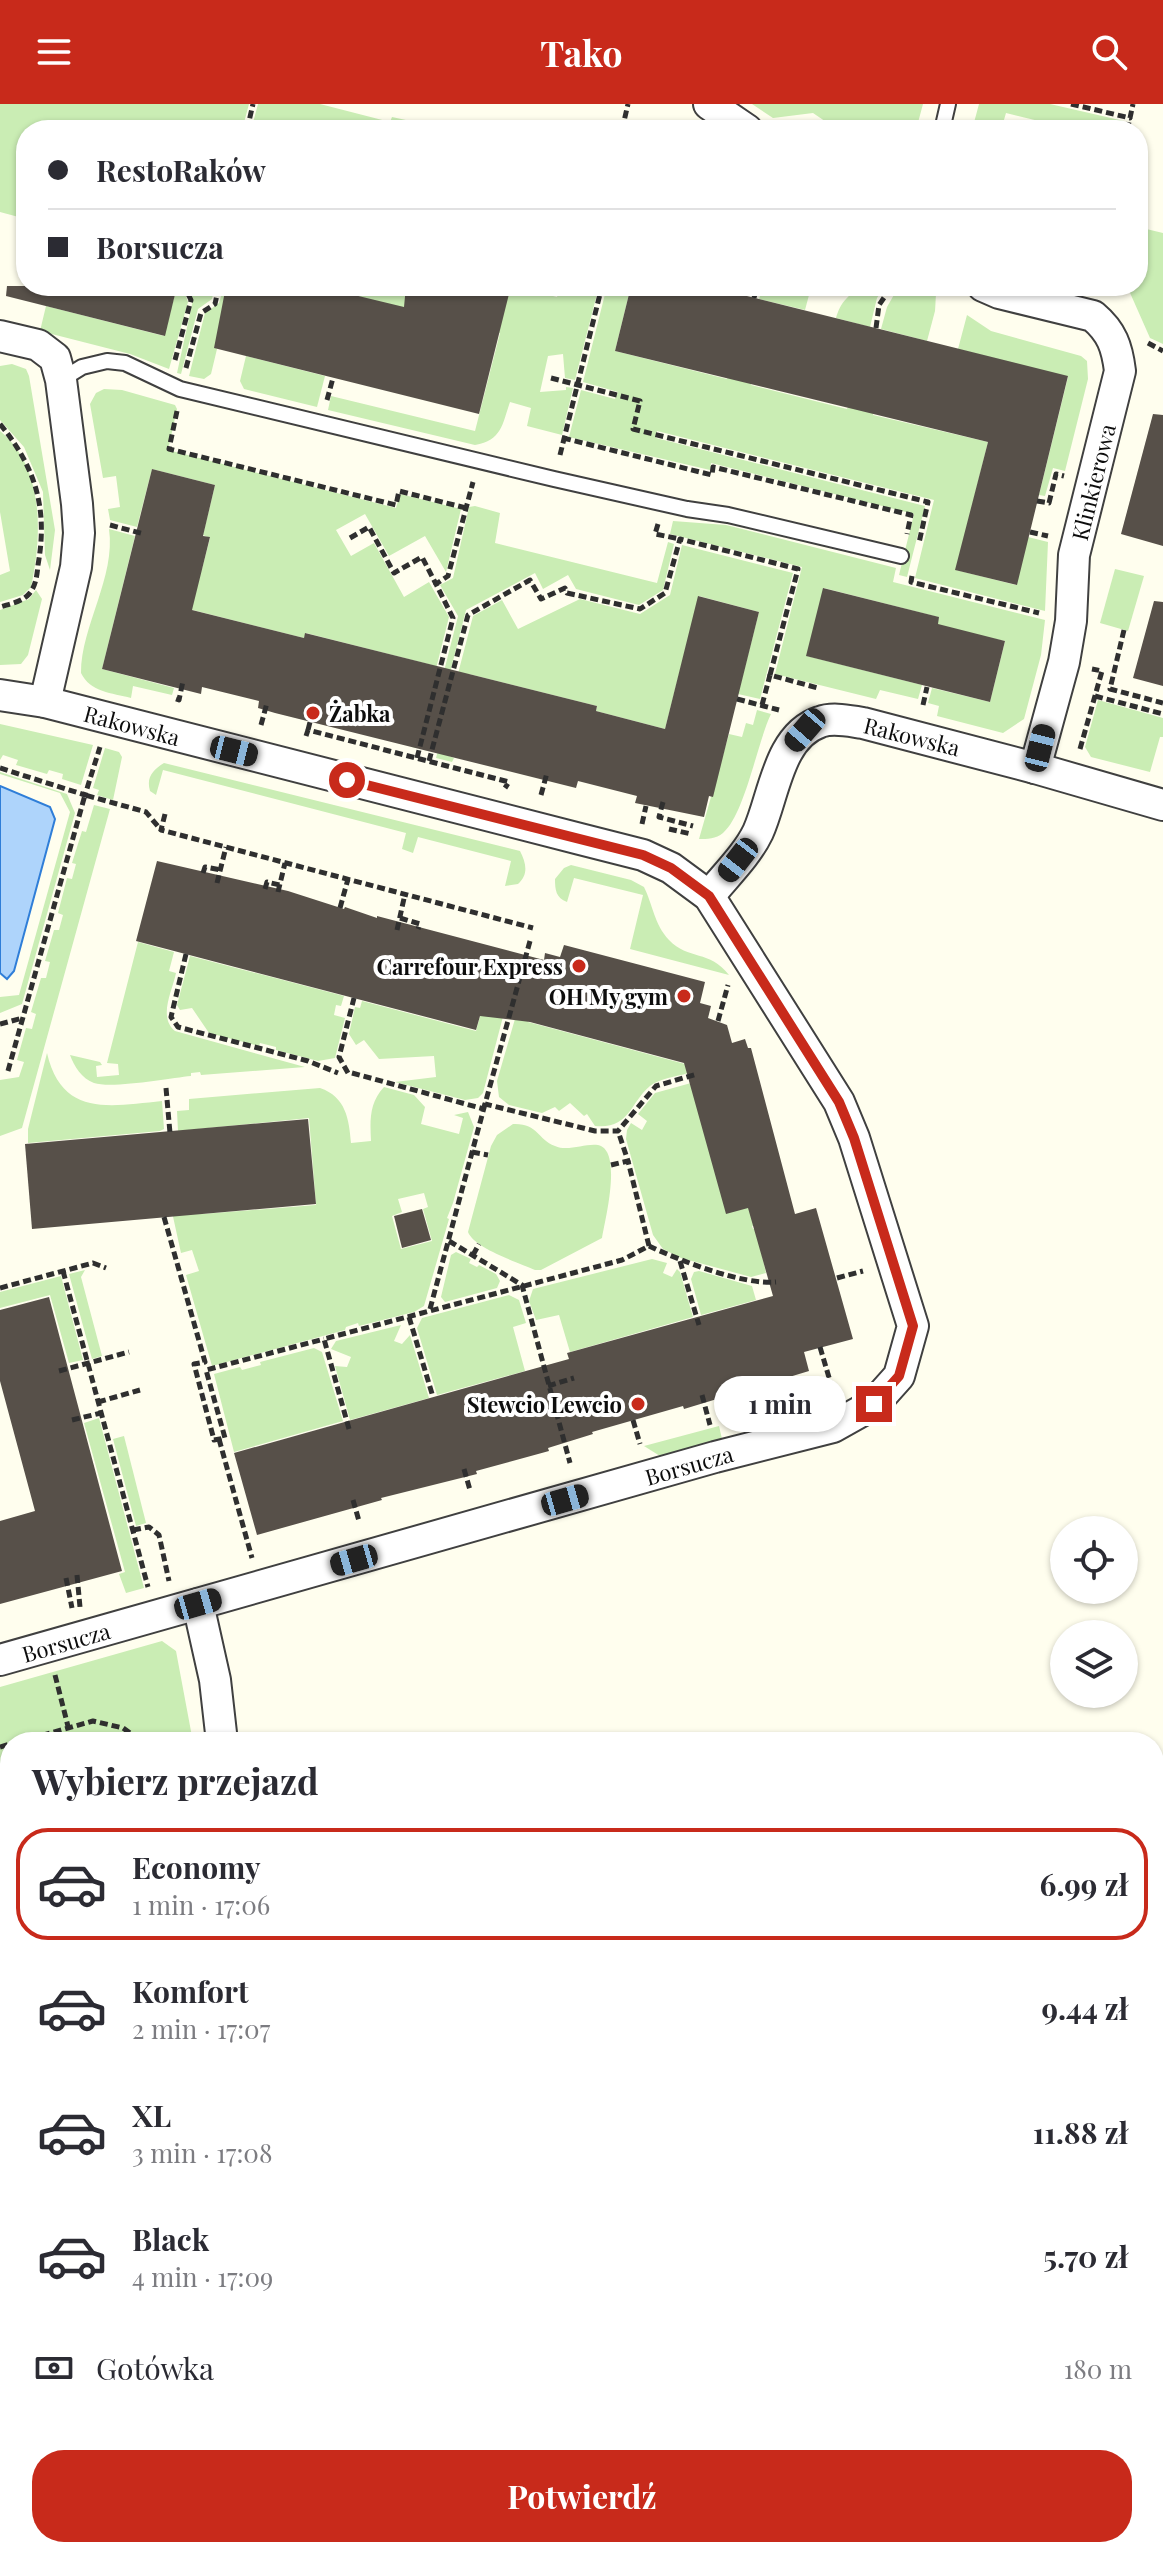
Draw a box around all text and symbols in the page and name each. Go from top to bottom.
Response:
text: Tako [540,28,623,76]
icon: menu [32,30,76,74]
icon: search [1087,30,1131,74]
text: RestoRaków [96,150,266,190]
text: Borsucza [96,227,224,267]
street label: Klinkierowa [1064,421,1122,543]
street label: Rakowska [81,698,183,752]
place label: Żabka [329,698,391,728]
marker: Żabka [304,704,322,722]
car [780,704,830,756]
street label: Rakowska [861,710,963,762]
car [1023,722,1057,774]
car [208,734,260,768]
route start [329,762,365,798]
car [714,834,762,886]
place label: Carrefour Express [376,951,563,981]
marker: Carrefour Express [570,957,588,975]
place label: OH My gym [549,981,668,1011]
marker: OH My gym [675,987,693,1005]
callout: 1 min [714,1376,846,1432]
text: 1 min [748,1386,812,1421]
route end [856,1386,892,1422]
place label: Stewcio Lewcio [467,1389,622,1419]
marker: Stewcio Lewcio [629,1395,647,1413]
street label: Borsucza [641,1438,737,1492]
car [539,1482,591,1518]
map controls [1050,1516,1138,1708]
button: locate [1050,1516,1138,1604]
car [328,1542,380,1578]
car [172,1586,224,1622]
street label: Borsucza [18,1615,114,1669]
button: layers [1050,1620,1138,1708]
text: Wybierz przejazd [32,1756,319,1804]
text: Economy [132,1847,261,1887]
icon: car [36,1848,108,1920]
text: 6.99 zł [1040,1864,1128,1904]
text: 1 min · 17:06 [132,1887,270,1922]
text: Komfort [132,1971,249,2011]
icon: car [36,1972,108,2044]
text: 9.44 zł [1041,1988,1128,2028]
text: 2 min · 17:07 [132,2011,270,2046]
text: XL [132,2095,171,2135]
icon: car [36,2096,108,2168]
text: 11.88 zł [1033,2112,1128,2152]
text: 3 min · 17:08 [132,2135,272,2170]
text: Black [132,2219,209,2259]
icon: car [36,2220,108,2292]
text: 5.70 zł [1043,2236,1128,2276]
text: 4 min · 17:09 [132,2259,273,2294]
icon: cash [32,2346,76,2390]
text: Gotówka [96,2348,214,2388]
text: 180 m [1064,2351,1132,2386]
button: Potwierdź [32,2450,1132,2542]

